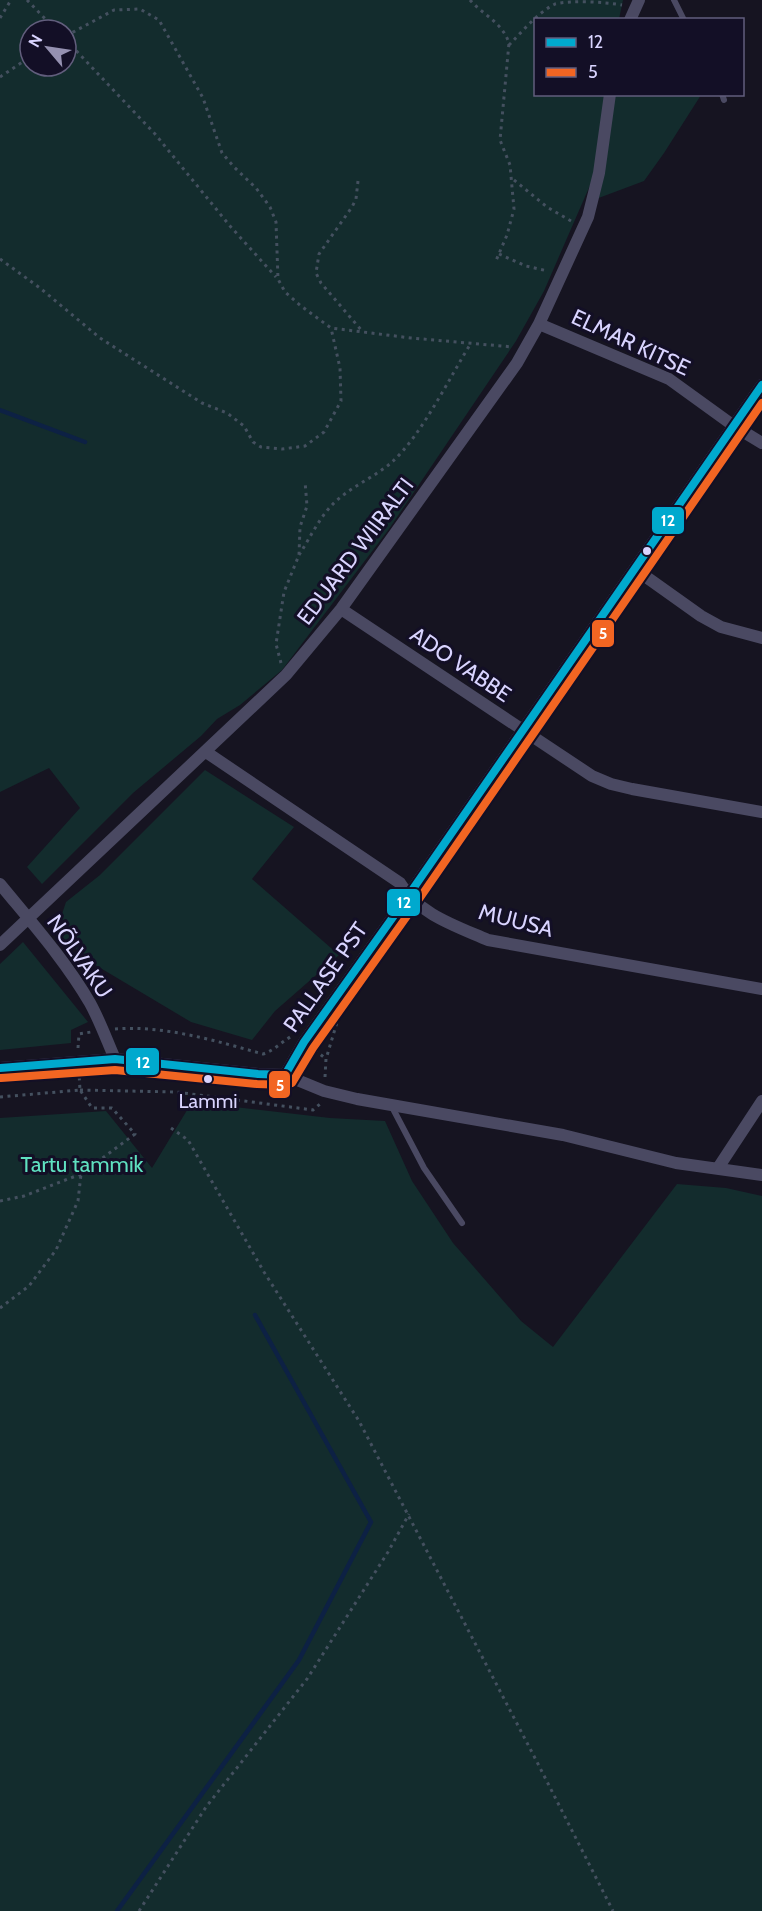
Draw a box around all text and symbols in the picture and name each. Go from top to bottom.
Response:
north arrow [18,18,78,78]
legend [534,18,744,96]
text: N [24,31,46,51]
text: 12 [588,31,603,53]
text: 5 [588,61,598,83]
street label: ELMAR KITSE [567,303,694,382]
street label: EDUARD WIIRALTI [291,472,420,630]
line badge: 12 [651,506,685,535]
text: 12 [661,511,675,530]
unlabelled marker [641,545,653,557]
line badge: 5 [591,619,615,648]
street label: ADO VABBE [405,621,516,708]
text: 5 [599,624,607,643]
line badge: 12 [386,888,421,917]
text: 12 [397,893,411,912]
street label: MUUSA [476,898,556,943]
street label: NÕLVAKU [41,909,118,1003]
street label: PALLASE PST [278,917,373,1037]
line badge: 12 [125,1047,160,1076]
text: 12 [136,1053,150,1072]
line badge: 5 [268,1070,291,1099]
marker: Lammi [202,1073,214,1085]
text: 5 [276,1076,284,1095]
place label: Lammi [179,1089,237,1113]
park label: Tartu tammik [21,1151,144,1178]

